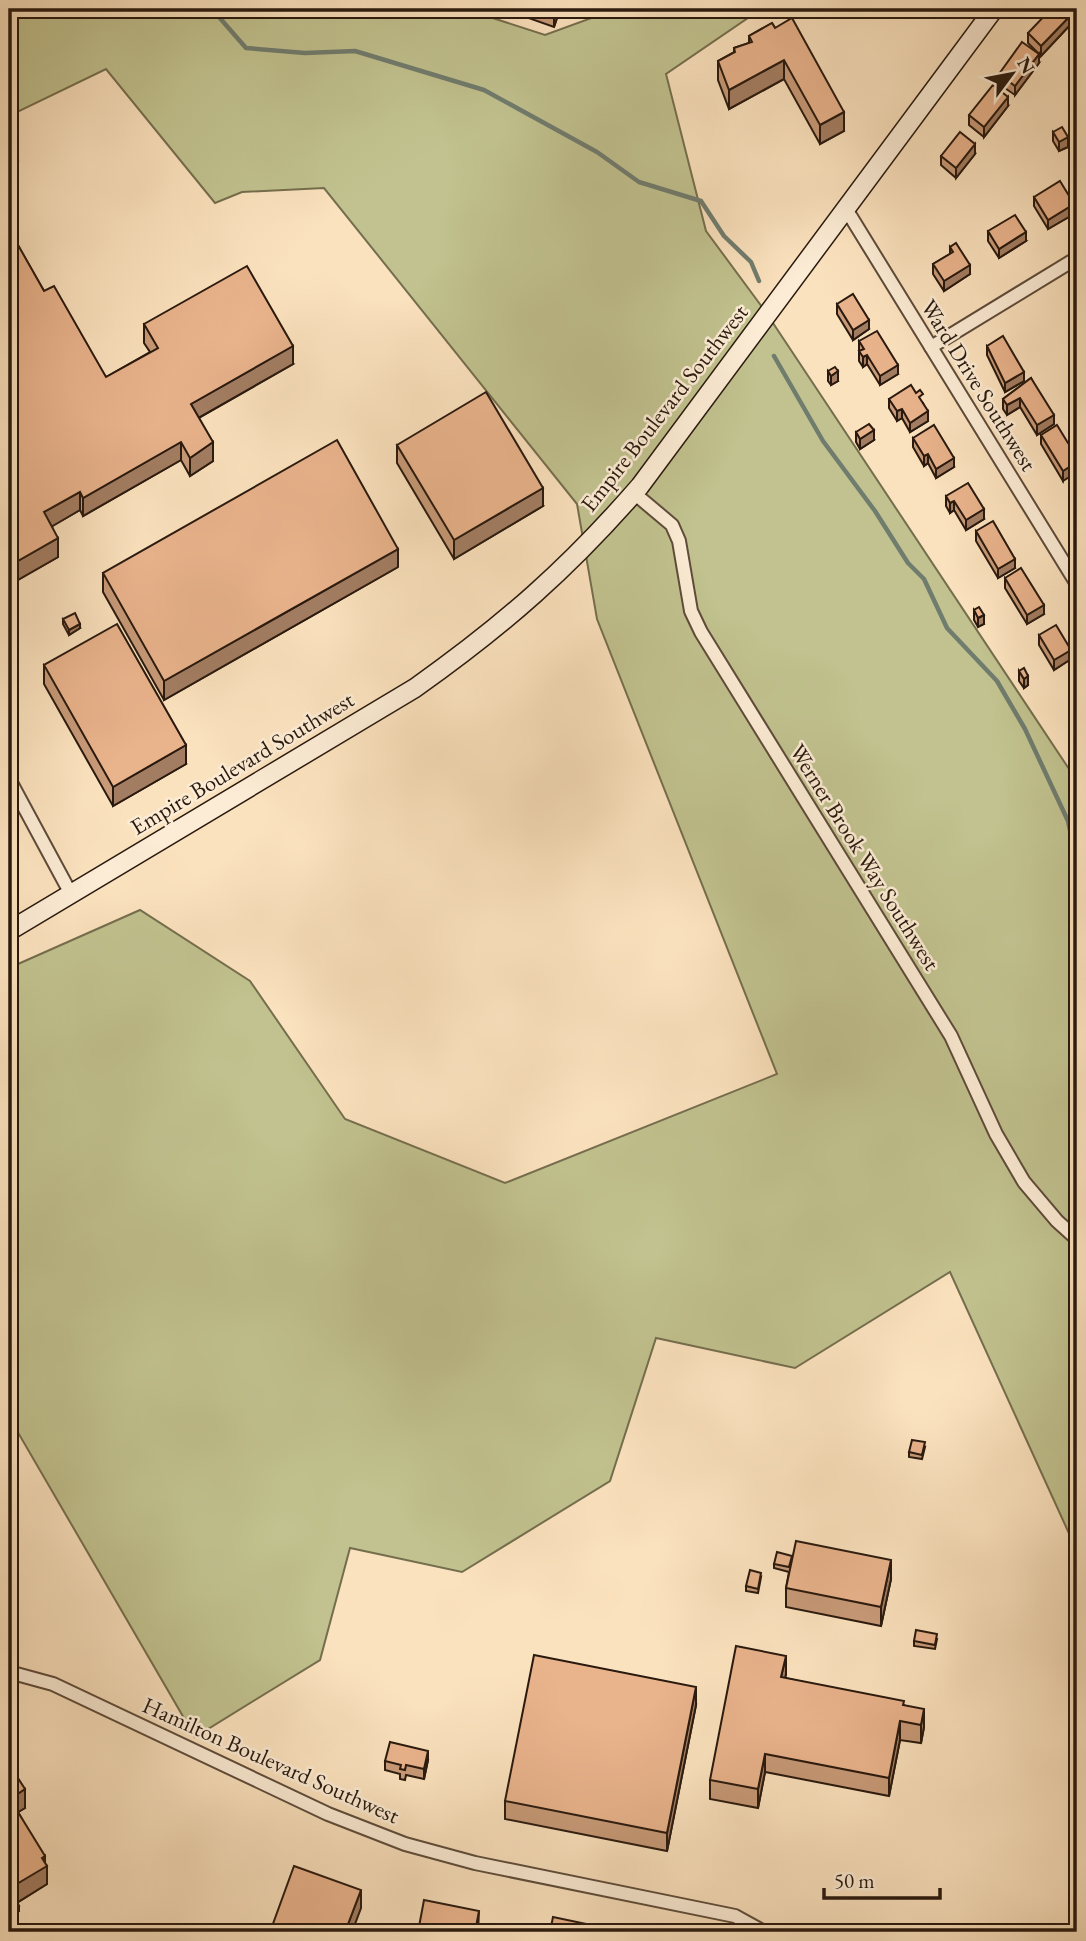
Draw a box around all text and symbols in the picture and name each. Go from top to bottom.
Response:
north arrow [978,38,1048,108]
text: N [1011,52,1041,79]
street label: Ward Drive Southwest [914,293,1044,477]
street label: Empire Boulevard Southwest [574,297,755,518]
street label: Empire Boulevard Southwest [125,684,360,842]
street label: Werner Brook Way Southwest [783,738,947,977]
street label: Hamilton Boulevard Southwest [138,1690,405,1831]
scale bar [824,1857,939,1901]
text: 50 m [834,1867,875,1894]

